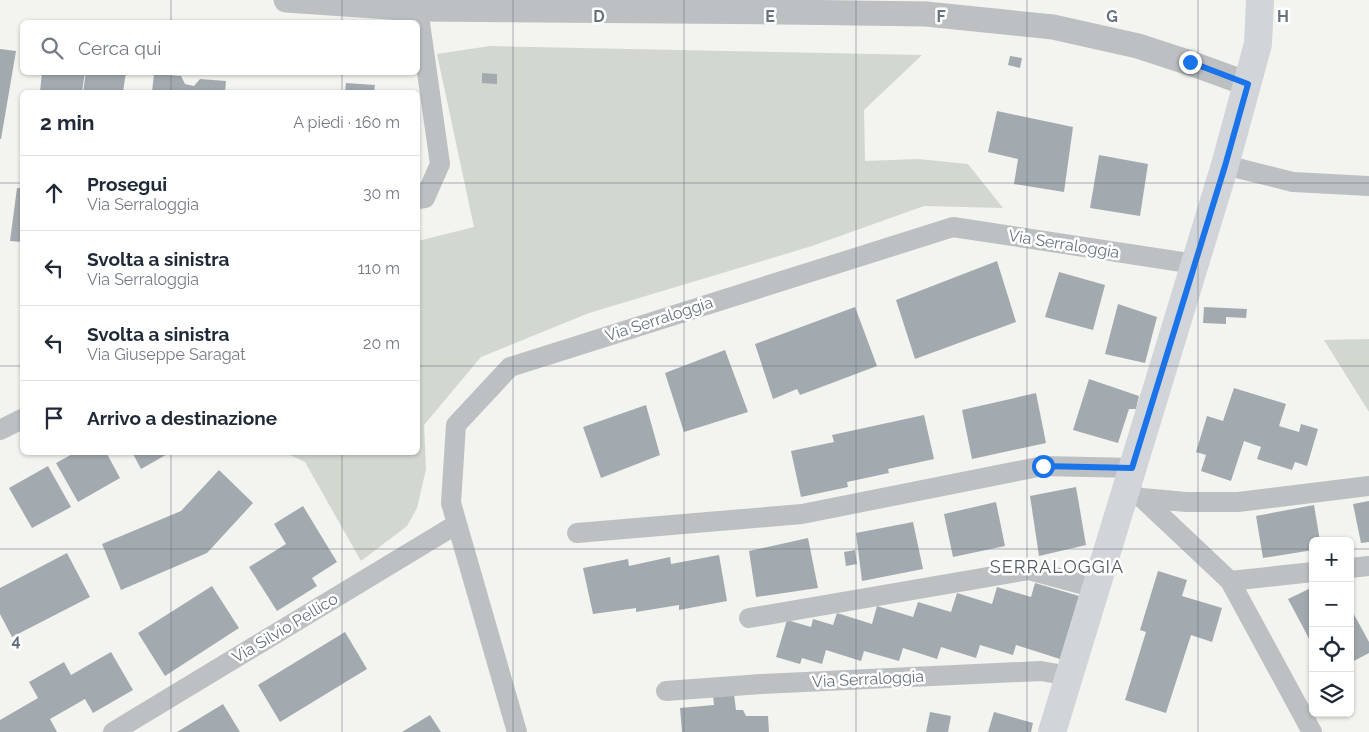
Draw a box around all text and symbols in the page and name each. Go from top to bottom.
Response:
text: D [593,7,605,26]
text: E [765,7,775,26]
text: F [936,7,946,26]
text: G [1106,7,1118,26]
text: H [1277,7,1289,26]
search box [20,20,420,75]
icon: search [38,34,66,62]
text: Cerca qui [78,37,161,59]
route end [1179,51,1202,74]
text: 2 min [40,110,94,135]
text: A piedi · 160 m [293,113,400,132]
text: Prosegui [87,173,167,195]
icon: ahead [40,179,68,207]
text: 30 m [363,184,400,203]
text: Via Serraloggia [87,195,199,214]
street label: Via Serraloggia [1007,226,1121,262]
text: Svolta a sinistra [87,248,229,270]
icon: left [40,254,68,282]
text: 110 m [358,259,400,278]
text: Via Serraloggia [87,270,199,289]
street label: Via Serraloggia [603,293,715,345]
text: Svolta a sinistra [87,323,229,345]
icon: left [40,329,68,357]
text: 20 m [363,334,400,353]
text: Via Giuseppe Saragat [87,345,246,364]
icon: arrive [40,404,68,432]
text: Arrivo a destinazione [87,407,277,429]
route start [1032,455,1055,478]
map controls [1309,537,1354,717]
button: + [1309,537,1354,582]
district label: SERRALOGGIA [990,556,1124,577]
button: − [1309,582,1354,627]
street label: Via Silvio Pellico [229,589,341,667]
button: locate [1309,627,1354,672]
text: 4 [11,631,21,650]
street label: Via Serraloggia [812,667,924,691]
button: layers [1309,672,1354,717]

